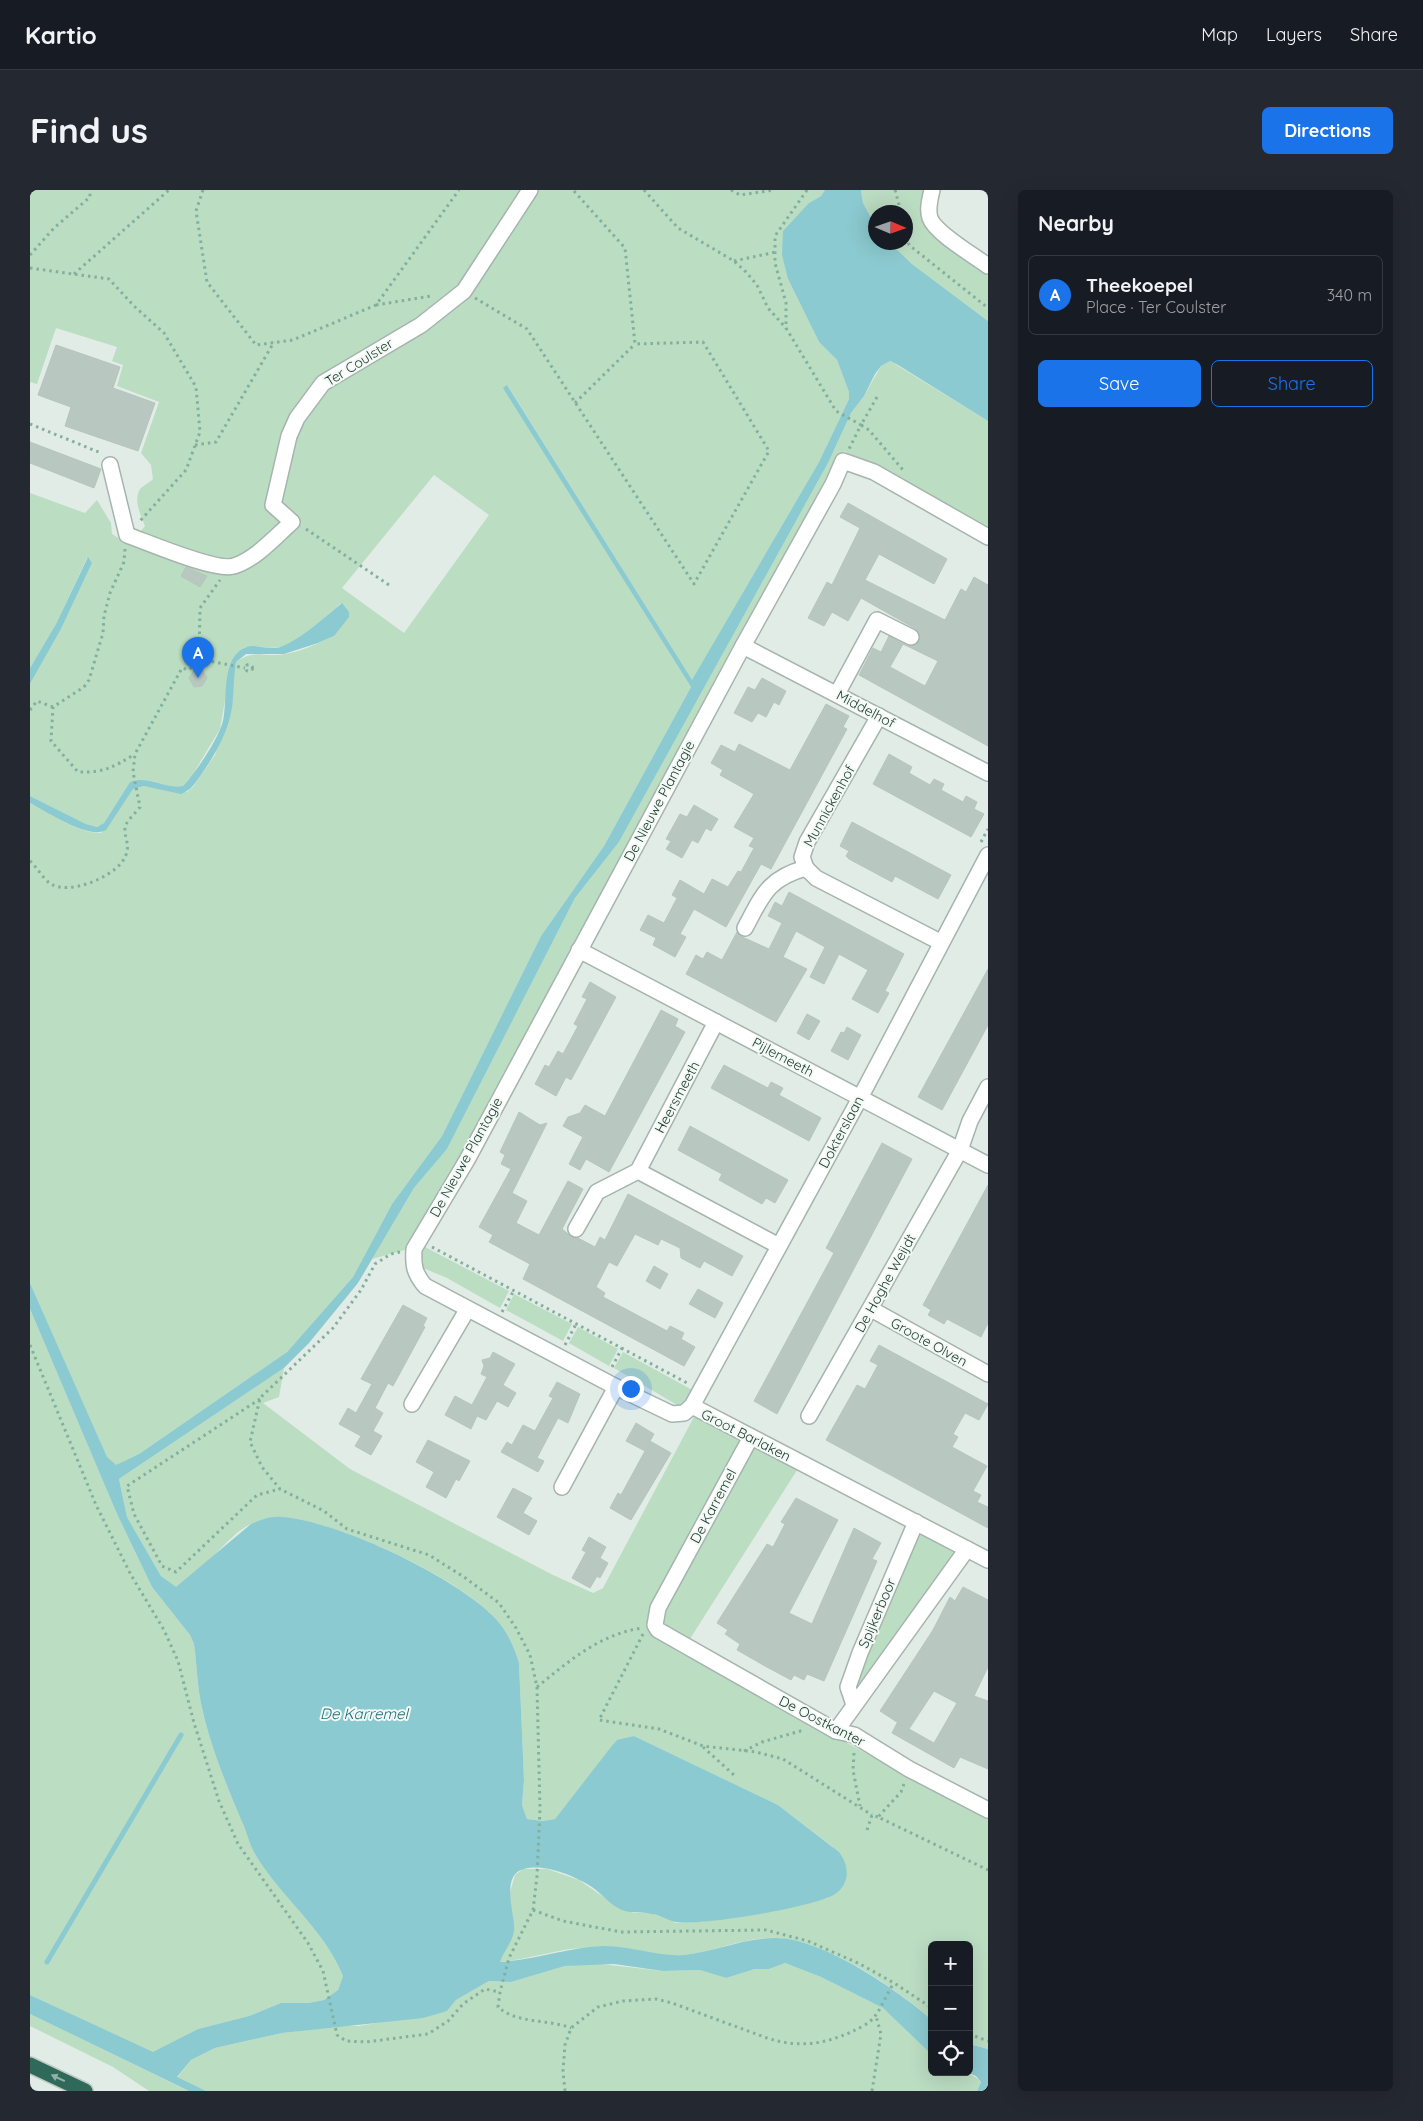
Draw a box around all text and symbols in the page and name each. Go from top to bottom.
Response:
text: Kartio [25,20,97,50]
text: Map [1201,23,1238,46]
text: Layers [1266,23,1322,46]
text: Share [1350,23,1398,46]
button: Directions [1262,107,1393,154]
text: Find us [30,108,148,152]
north arrow [868,205,913,250]
text: Nearby [1038,210,1114,236]
text: Theekoepel [1086,273,1193,297]
text: A [1050,285,1060,305]
text: 340 m [1327,285,1372,305]
text: Place · Ter Coulster [1086,297,1226,317]
street label: Ter Coulster [321,334,397,390]
button: Save [1038,360,1201,407]
button: Share [1211,360,1373,407]
pin: A [182,637,214,678]
street label: Middelhof [833,686,899,732]
street label: De Nieuwe Plantagie [620,737,698,864]
street label: Munnickenhof [799,762,859,850]
street label: Pijlemeeth [749,1033,817,1081]
street label: Heersmeeth [650,1058,704,1136]
street label: Dokterslaan [814,1093,868,1171]
street label: De Nieuwe Plantagie [426,1094,506,1220]
street label: De Hoghe Weijdt [850,1230,920,1336]
street label: Groote Olven [887,1314,971,1370]
your location [618,1376,644,1402]
street label: Groot Barlaken [698,1405,794,1465]
street label: De Karremel [686,1466,740,1546]
street label: Spijkerboor [854,1575,900,1651]
street label: De Oostkanter [776,1692,869,1751]
water label: De Karremel [320,1704,410,1723]
map controls [928,1941,973,2076]
button: + [928,1941,973,1986]
button: − [928,1986,973,2031]
button: locate [928,2031,973,2076]
one-way arrow [50,2074,65,2082]

